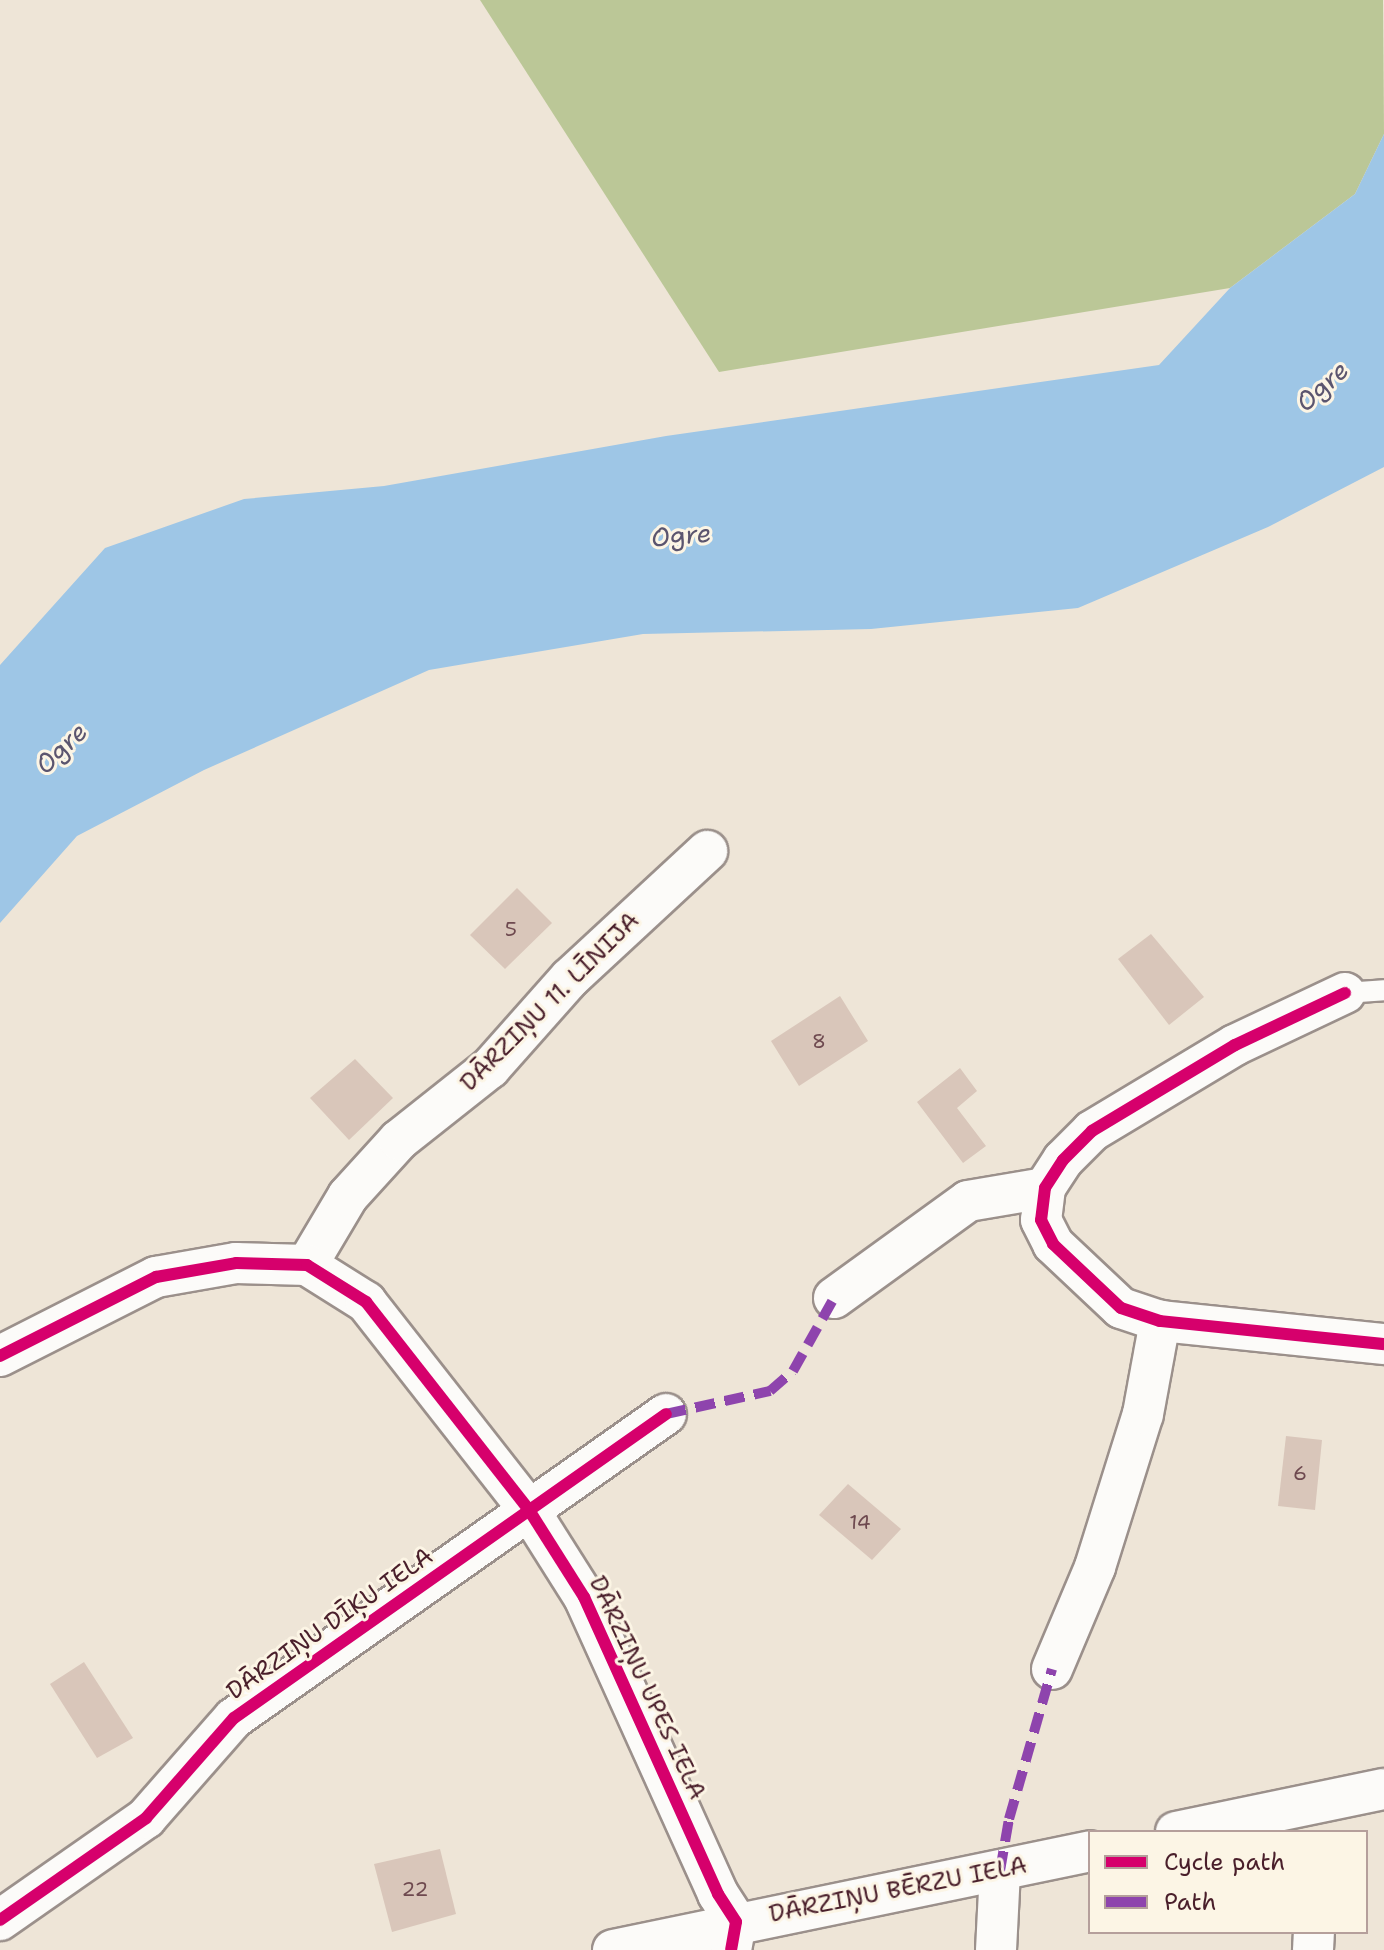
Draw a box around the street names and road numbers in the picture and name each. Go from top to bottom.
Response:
street label: DĀRZIŅU 11. LĪNIJA [455,907,645,1097]
street label: DĀRZIŅU DĪĶU IELA [221,1542,439,1706]
street label: DĀRZIŅU UPES IELA [582,1572,712,1804]
street label: DĀRZIŅU BĒRZU IELA [767,1851,1029,1929]

